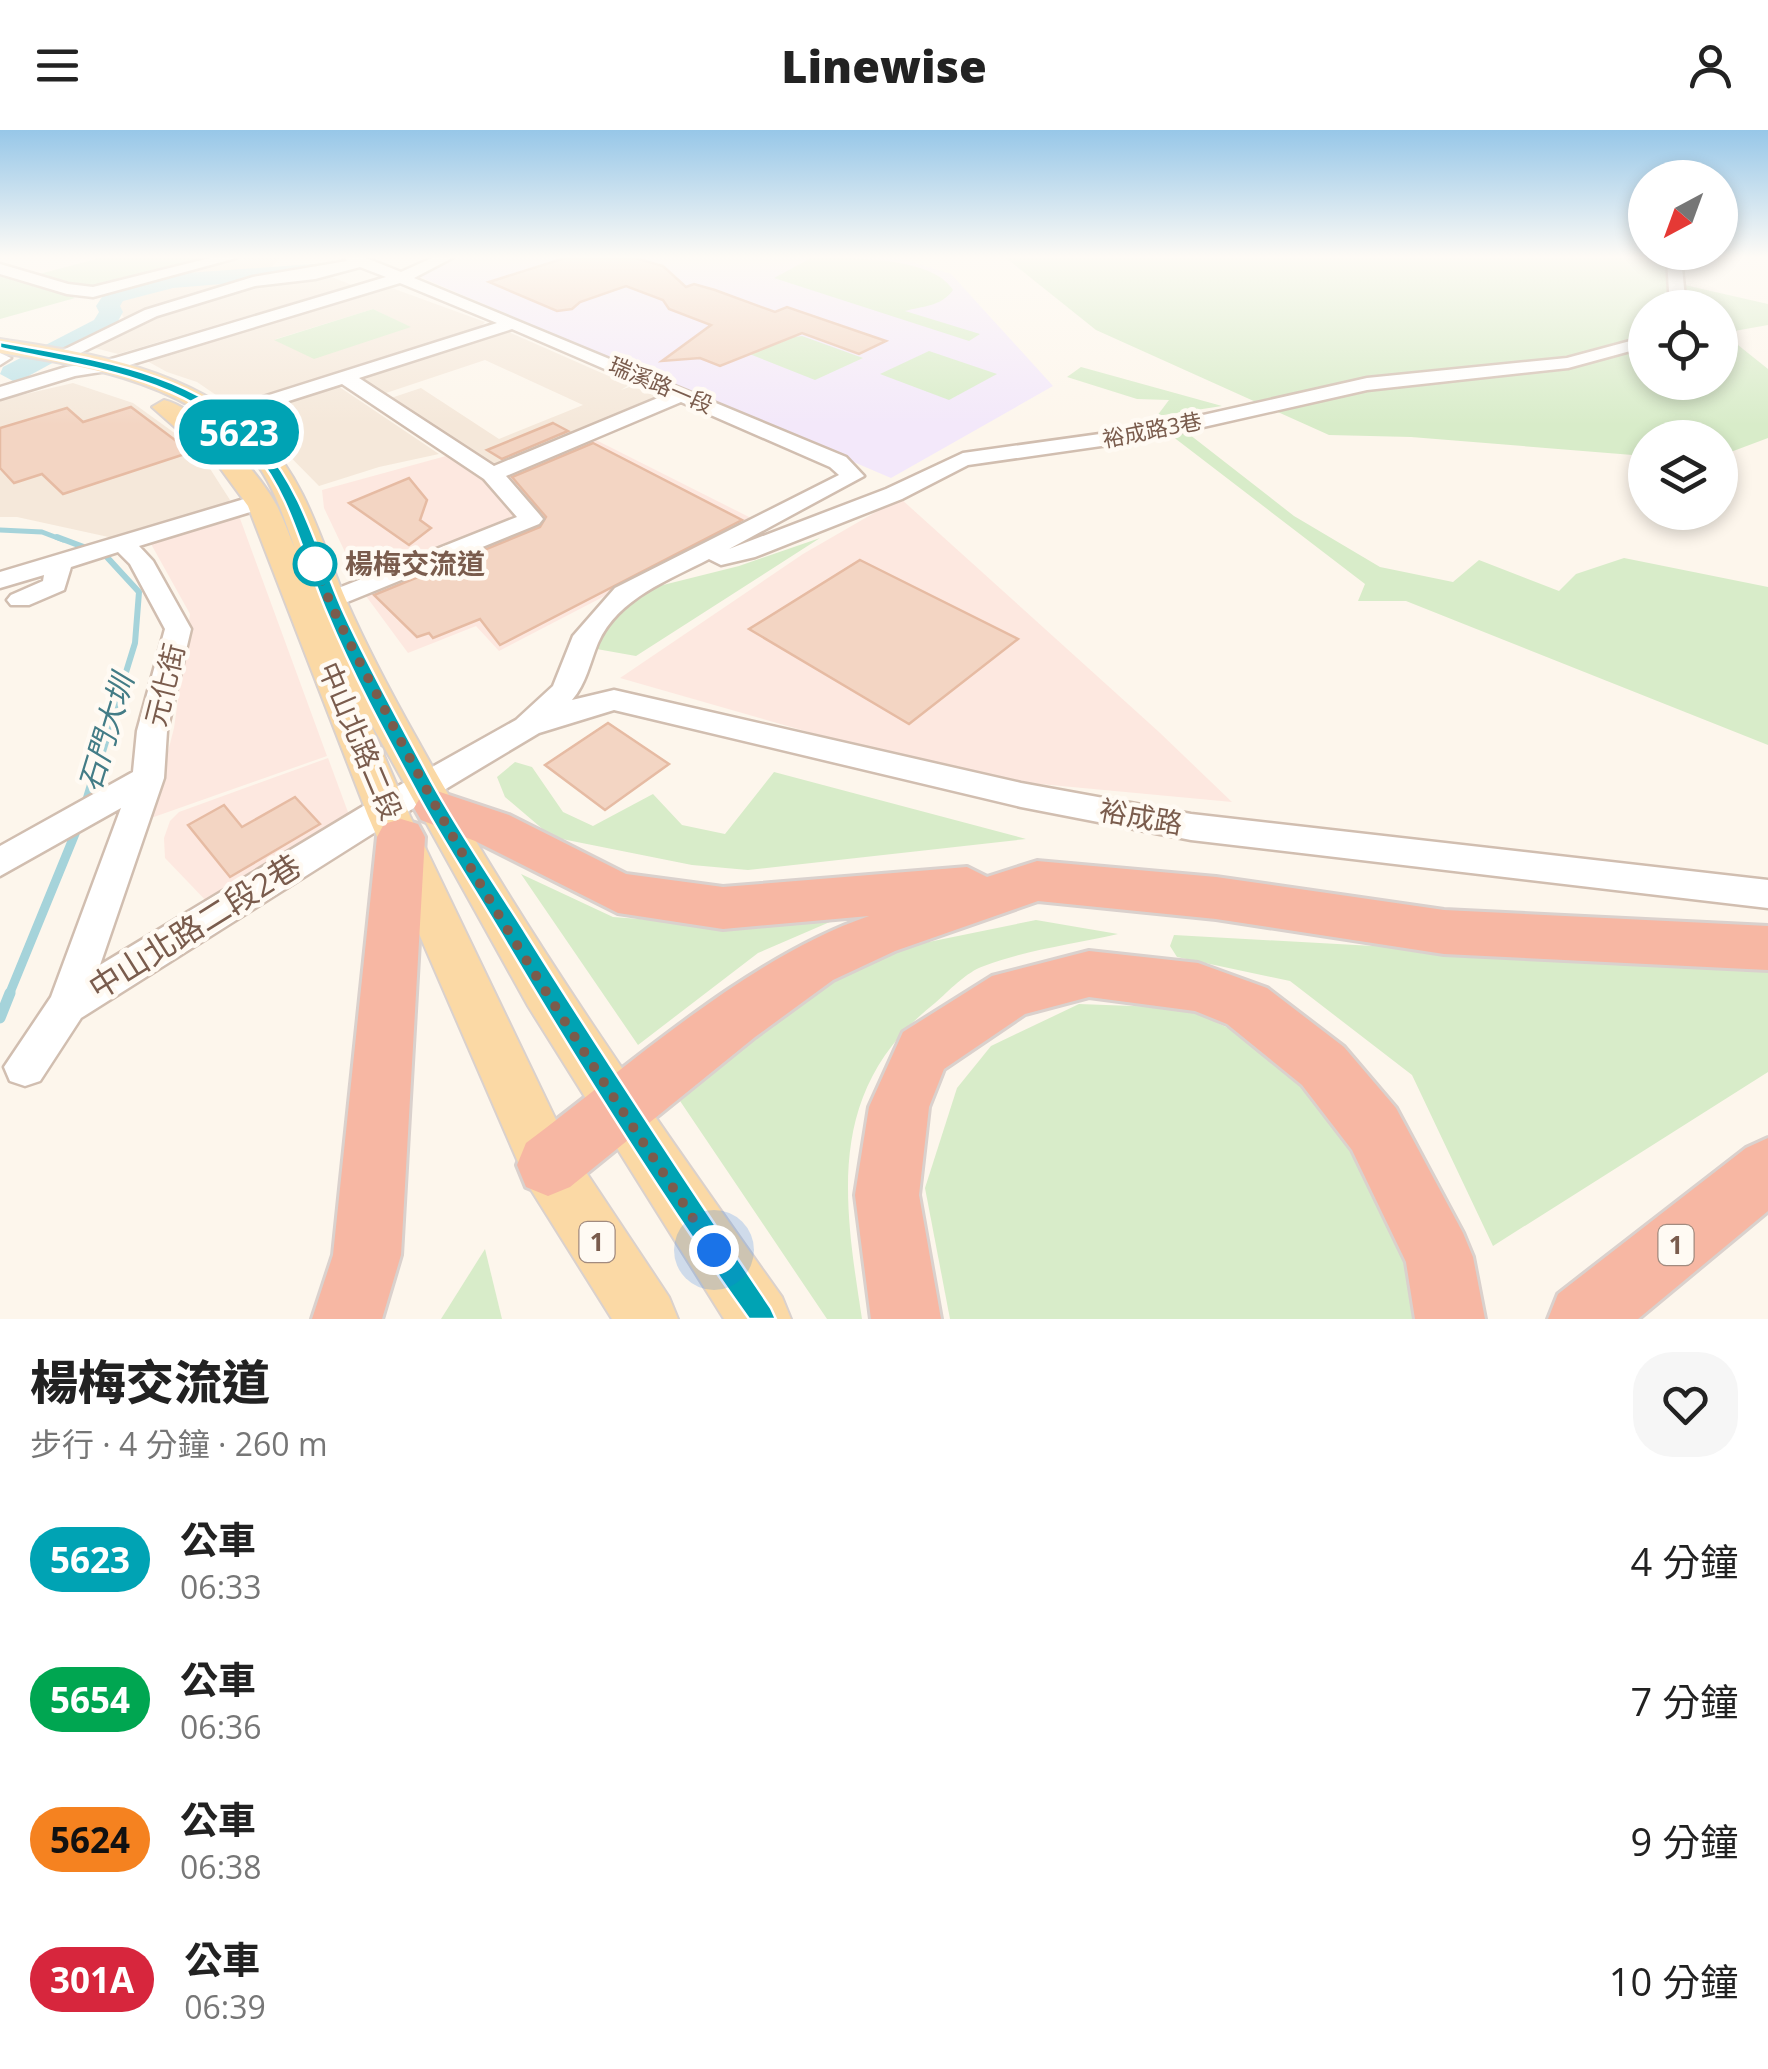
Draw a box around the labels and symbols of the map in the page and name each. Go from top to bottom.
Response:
north arrow [1628,160,1738,270]
street label: 瑞溪路一段 [605,349,718,419]
line badge: 5623 [169,400,309,464]
street label: 裕成路3巷 [1100,405,1204,453]
marker: 楊梅交流道 [294,543,336,585]
place label: 楊梅交流道 [345,544,485,582]
street label: 元化街 [135,639,193,730]
street label: 中山北路二段 [311,656,411,825]
water label: 石門大圳 [68,665,144,796]
street label: 裕成路 [1097,790,1186,842]
street label: 中山北路二段2巷 [80,843,308,1008]
road number: 1 [580,1222,614,1262]
your location [689,1225,739,1275]
road number: 1 [1658,1225,1694,1265]

